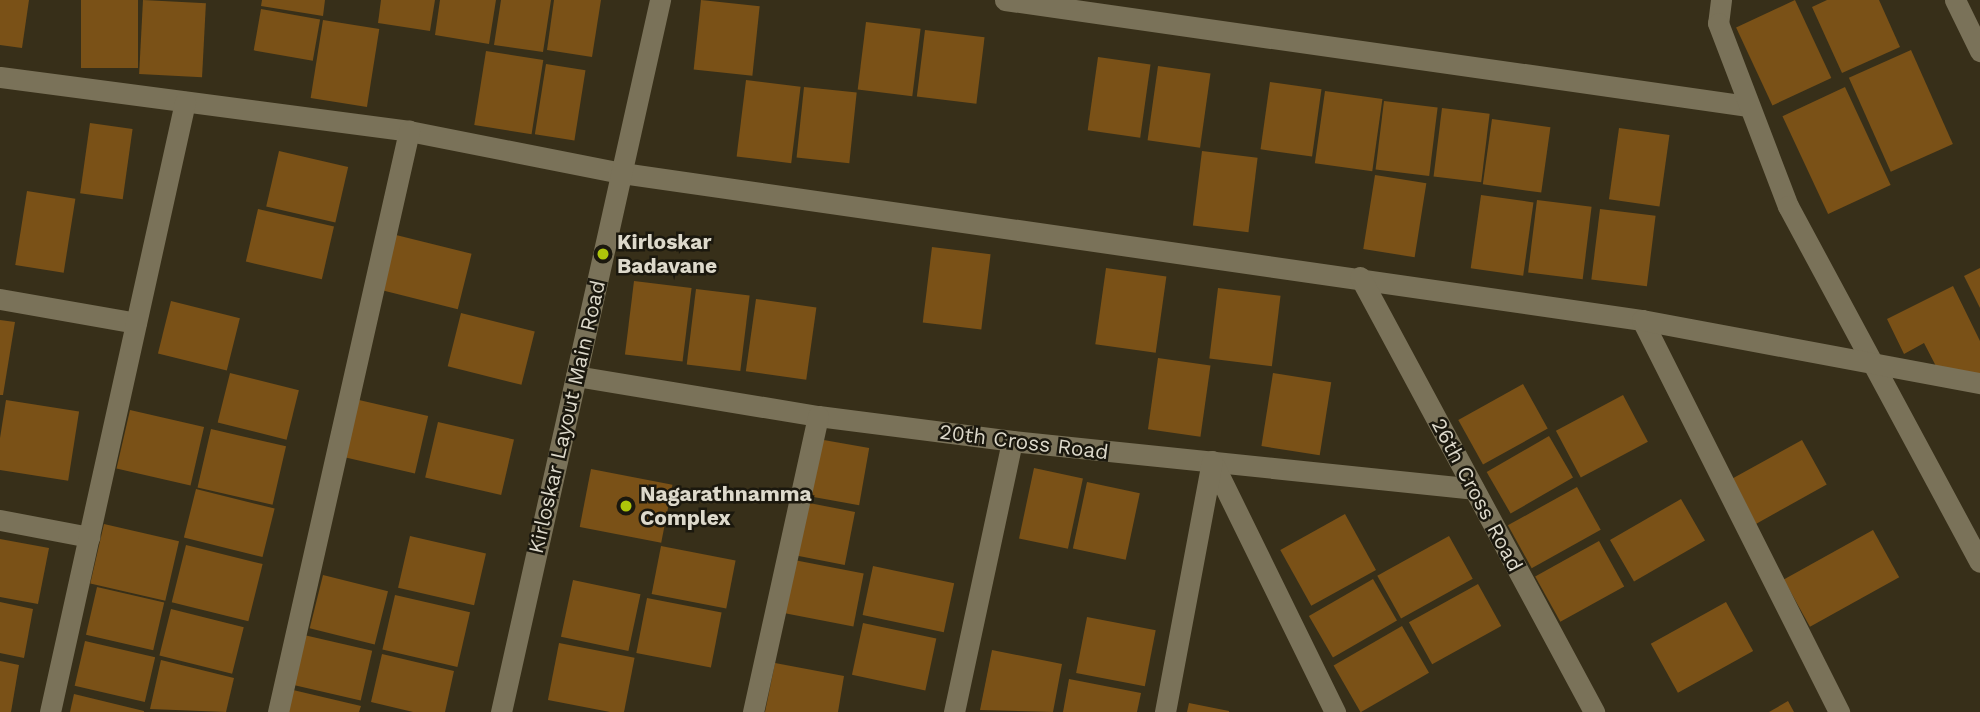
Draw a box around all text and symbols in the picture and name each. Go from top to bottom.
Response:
place label: Kirloskar Badavane [617,229,717,279]
marker: Kirloskar Badavane [595,246,611,262]
street label: Kirloskar Layout Main Road [523,278,611,556]
street label: 26th Cross Road [1426,414,1528,576]
street label: 20th Cross Road [938,419,1110,465]
place label: Nagarathnamma Complex [640,481,812,531]
marker: Nagarathnamma Complex [618,498,634,514]

